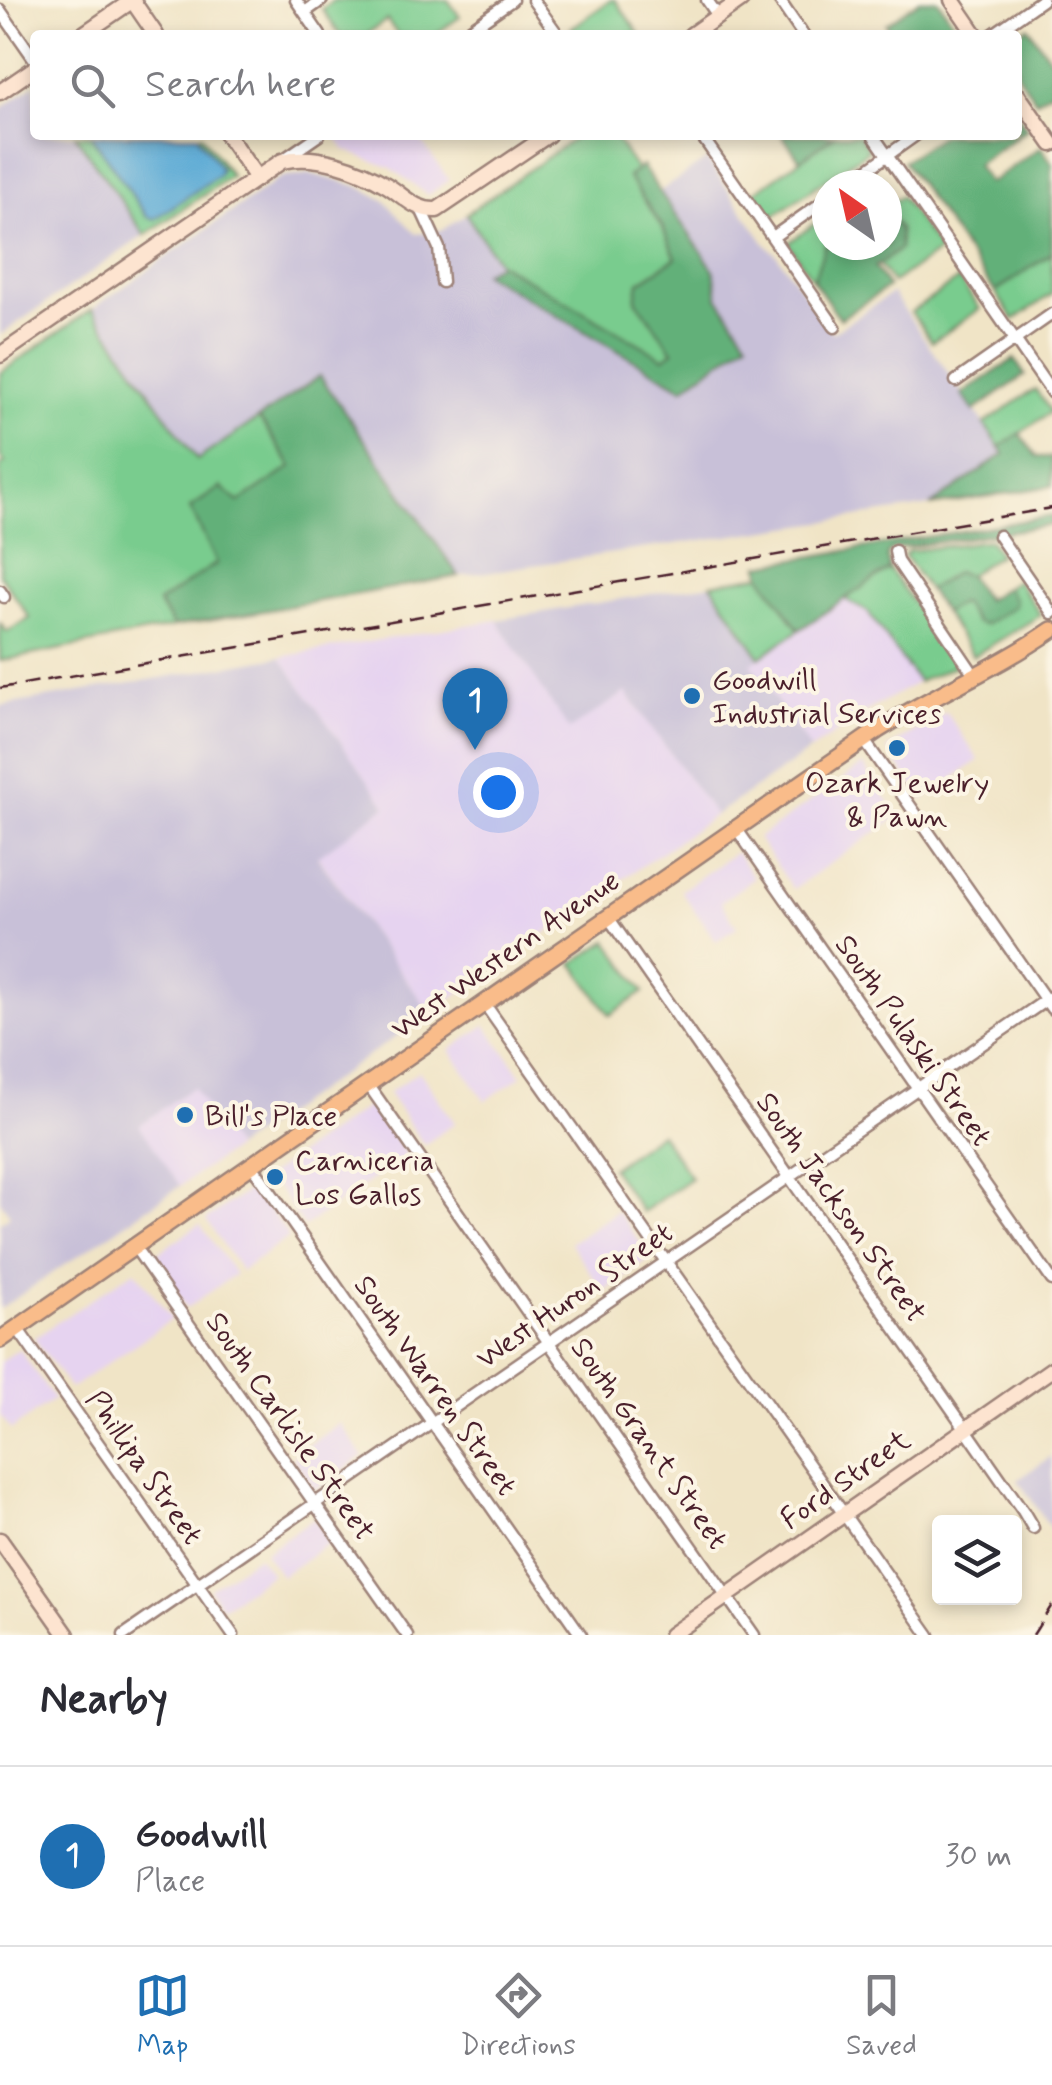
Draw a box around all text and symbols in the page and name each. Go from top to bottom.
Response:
search box [30,30,1022,140]
icon: search [65,58,120,113]
text: Search here [145,61,336,110]
north arrow [812,170,902,260]
place label: Goodwill Industrial Services [712,661,941,734]
pin: 1 [442,668,508,750]
marker: Goodwill Industrial Services [681,685,703,707]
marker: Ozark Jewelry & Pawn [886,737,908,759]
place label: Ozark Jewelry & Pawn [805,764,989,837]
your location [473,767,524,818]
street label: West Western Avenue [384,862,628,1049]
street label: South Pulaski Street [825,928,1000,1154]
street label: South Jackson Street [747,1085,935,1331]
place label: Bill's Place [205,1097,337,1136]
marker: Bill's Place [174,1104,196,1126]
place label: Carniceria Los Gallos [295,1142,434,1215]
marker: Carniceria Los Gallos [264,1166,286,1188]
street label: West Huron Street [469,1214,681,1379]
street label: South Warren Street [344,1268,525,1504]
street label: South Carlisle Street [196,1305,383,1549]
street label: South Grant Street [561,1330,736,1557]
street label: Phillipa Street [76,1383,211,1553]
street label: Ford Street [773,1421,919,1539]
map controls [932,1515,1022,1605]
button: layers [932,1515,1022,1605]
text: Nearby [40,1673,168,1728]
text: Goodwill [135,1811,267,1860]
text: 1 [65,1835,80,1877]
text: 30 m [945,1835,1012,1877]
text: Place [135,1860,205,1902]
tab: Map [135,1968,190,2065]
tab: Directions [461,1968,576,2065]
tab: Saved [846,1968,917,2065]

